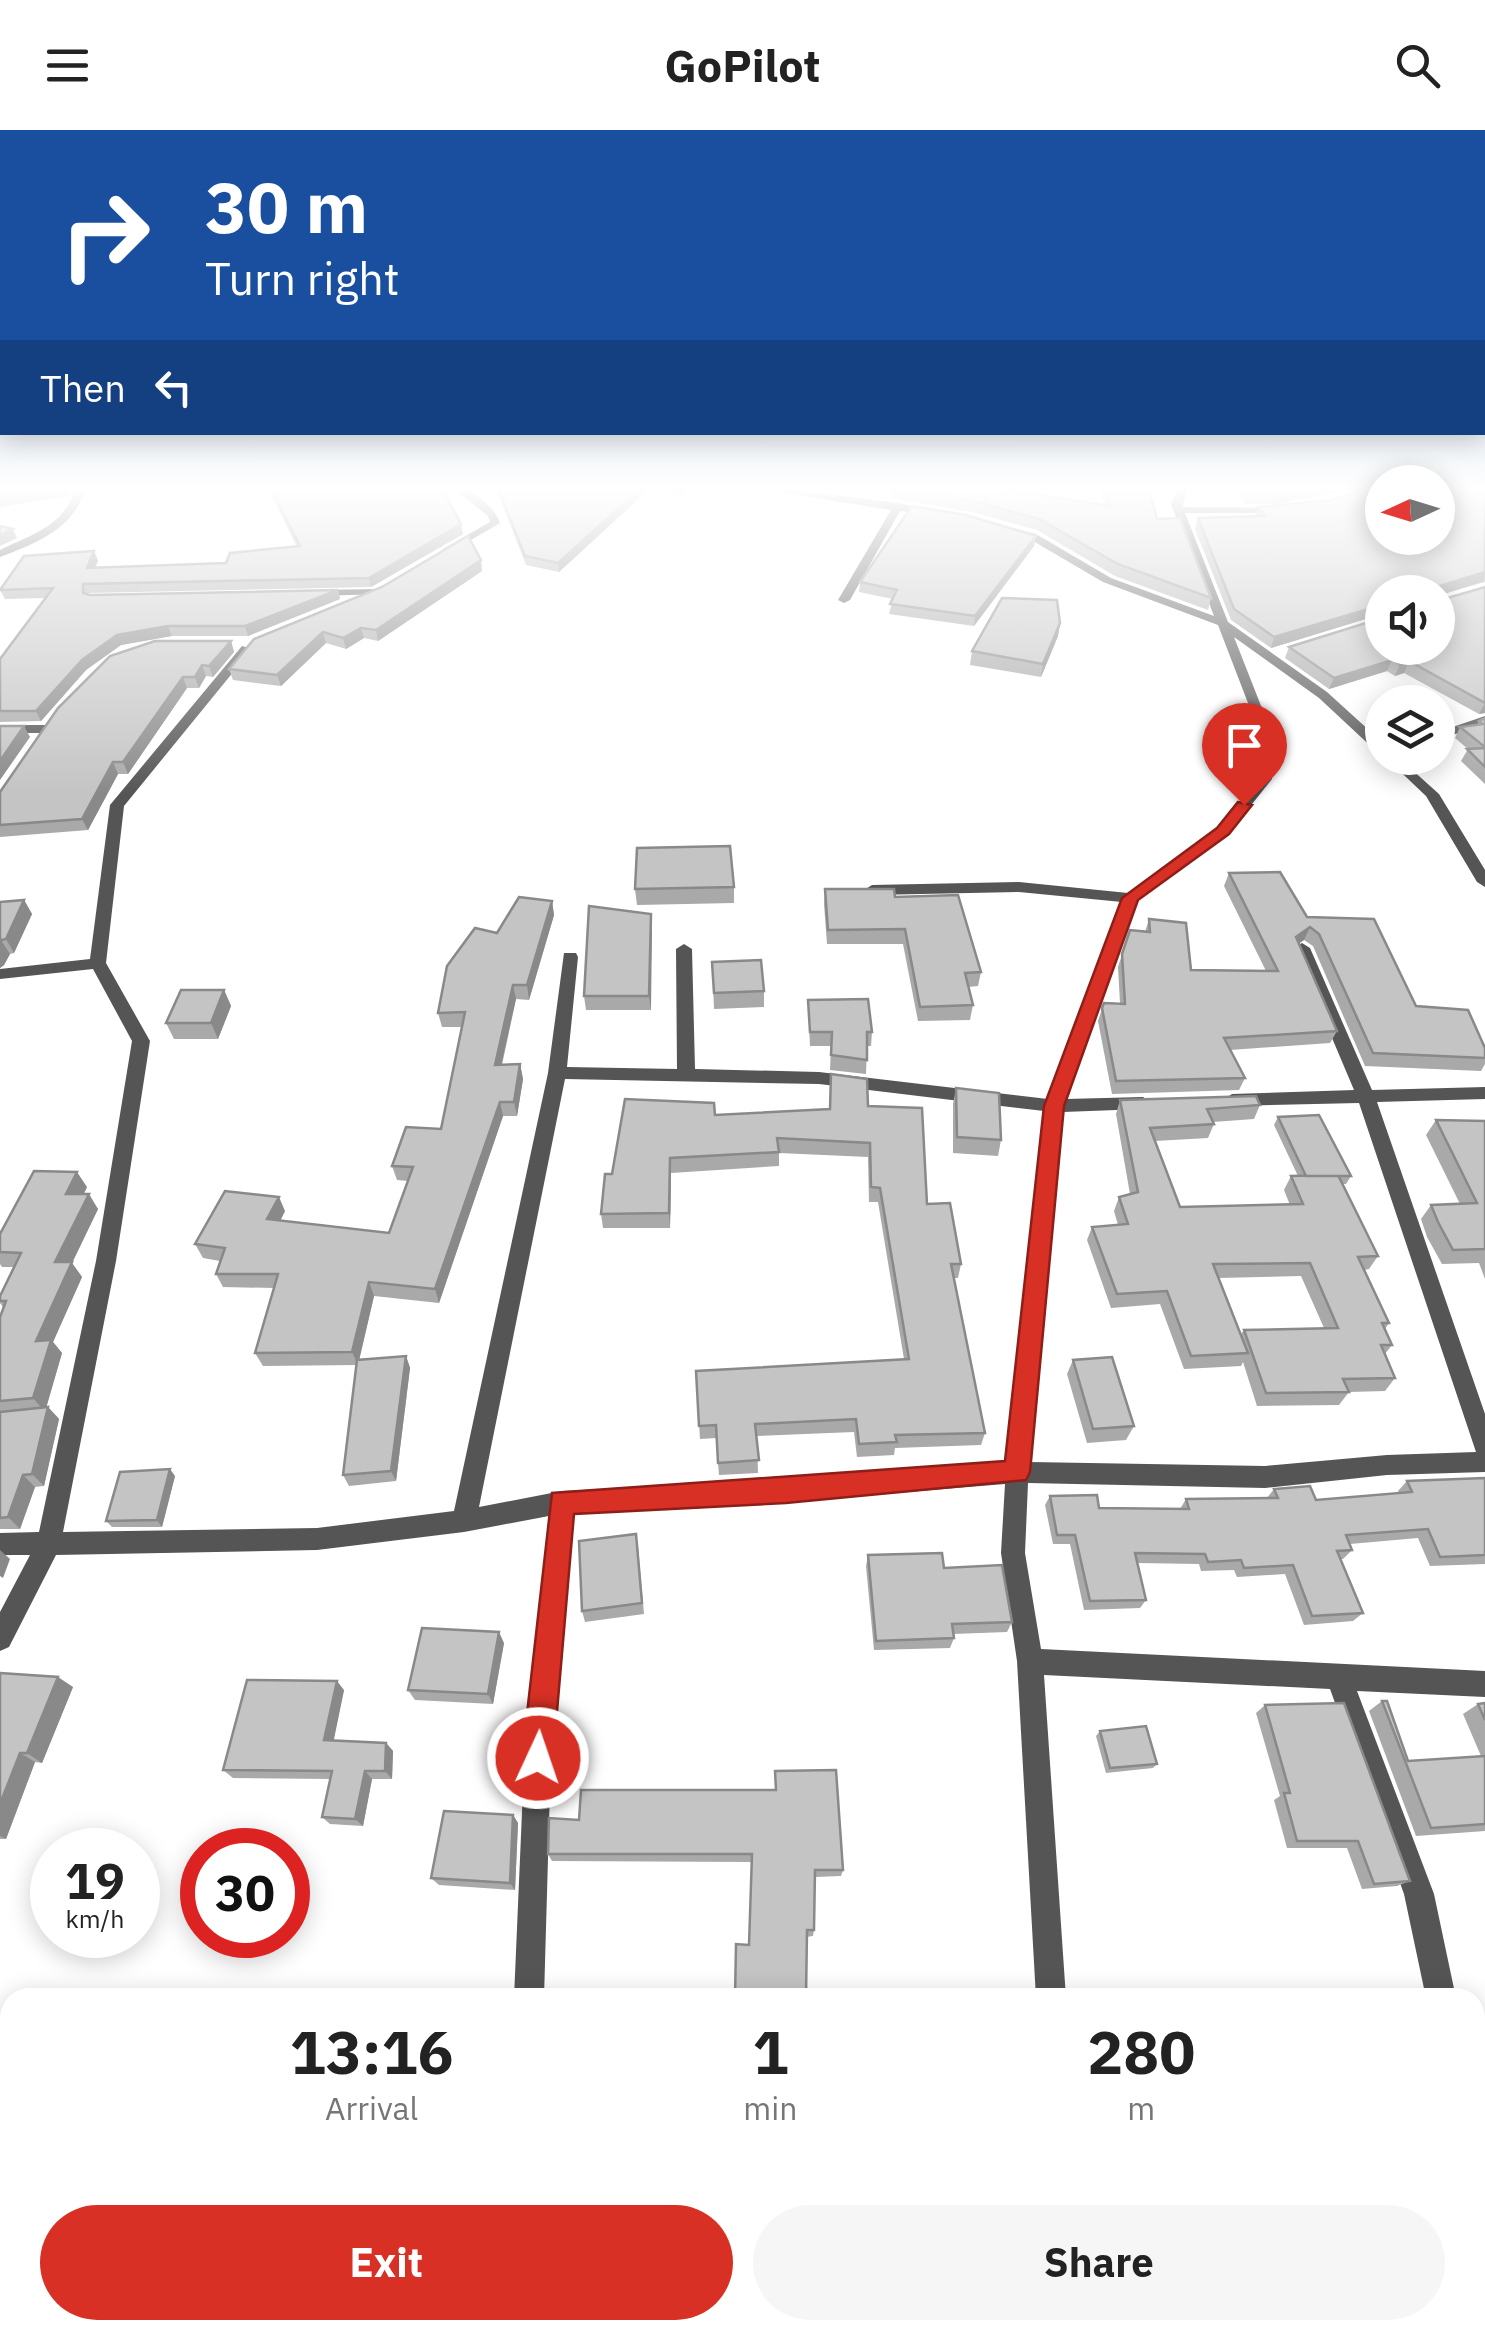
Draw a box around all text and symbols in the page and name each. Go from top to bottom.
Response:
text: GoPilot [664,36,821,94]
icon: menu [40,38,95,93]
icon: search [1390,38,1445,93]
text: 30 m [205,161,368,252]
icon: right [40,170,170,300]
text: Turn right [205,249,400,307]
icon: left [146,360,201,415]
text: Then [40,363,126,412]
north arrow [1365,465,1455,555]
map controls [1365,465,1455,775]
button: sound [1365,575,1455,665]
button: layers [1365,685,1455,775]
pin [1202,703,1287,806]
icon: arrive [1217,718,1272,773]
position arrow [486,1706,590,1810]
speed limit sign: 30 [180,1828,310,1958]
text: 19 [65,1848,125,1913]
text: km/h [66,1902,124,1935]
text: 13:16 [290,2012,454,2091]
text: 1 [752,2012,788,2091]
text: 280 [1087,2012,1195,2091]
text: Arrival [325,2087,418,2129]
text: min [743,2087,797,2129]
text: m [1127,2087,1155,2129]
button: Exit [40,2205,733,2320]
button: Share [753,2205,1445,2320]

